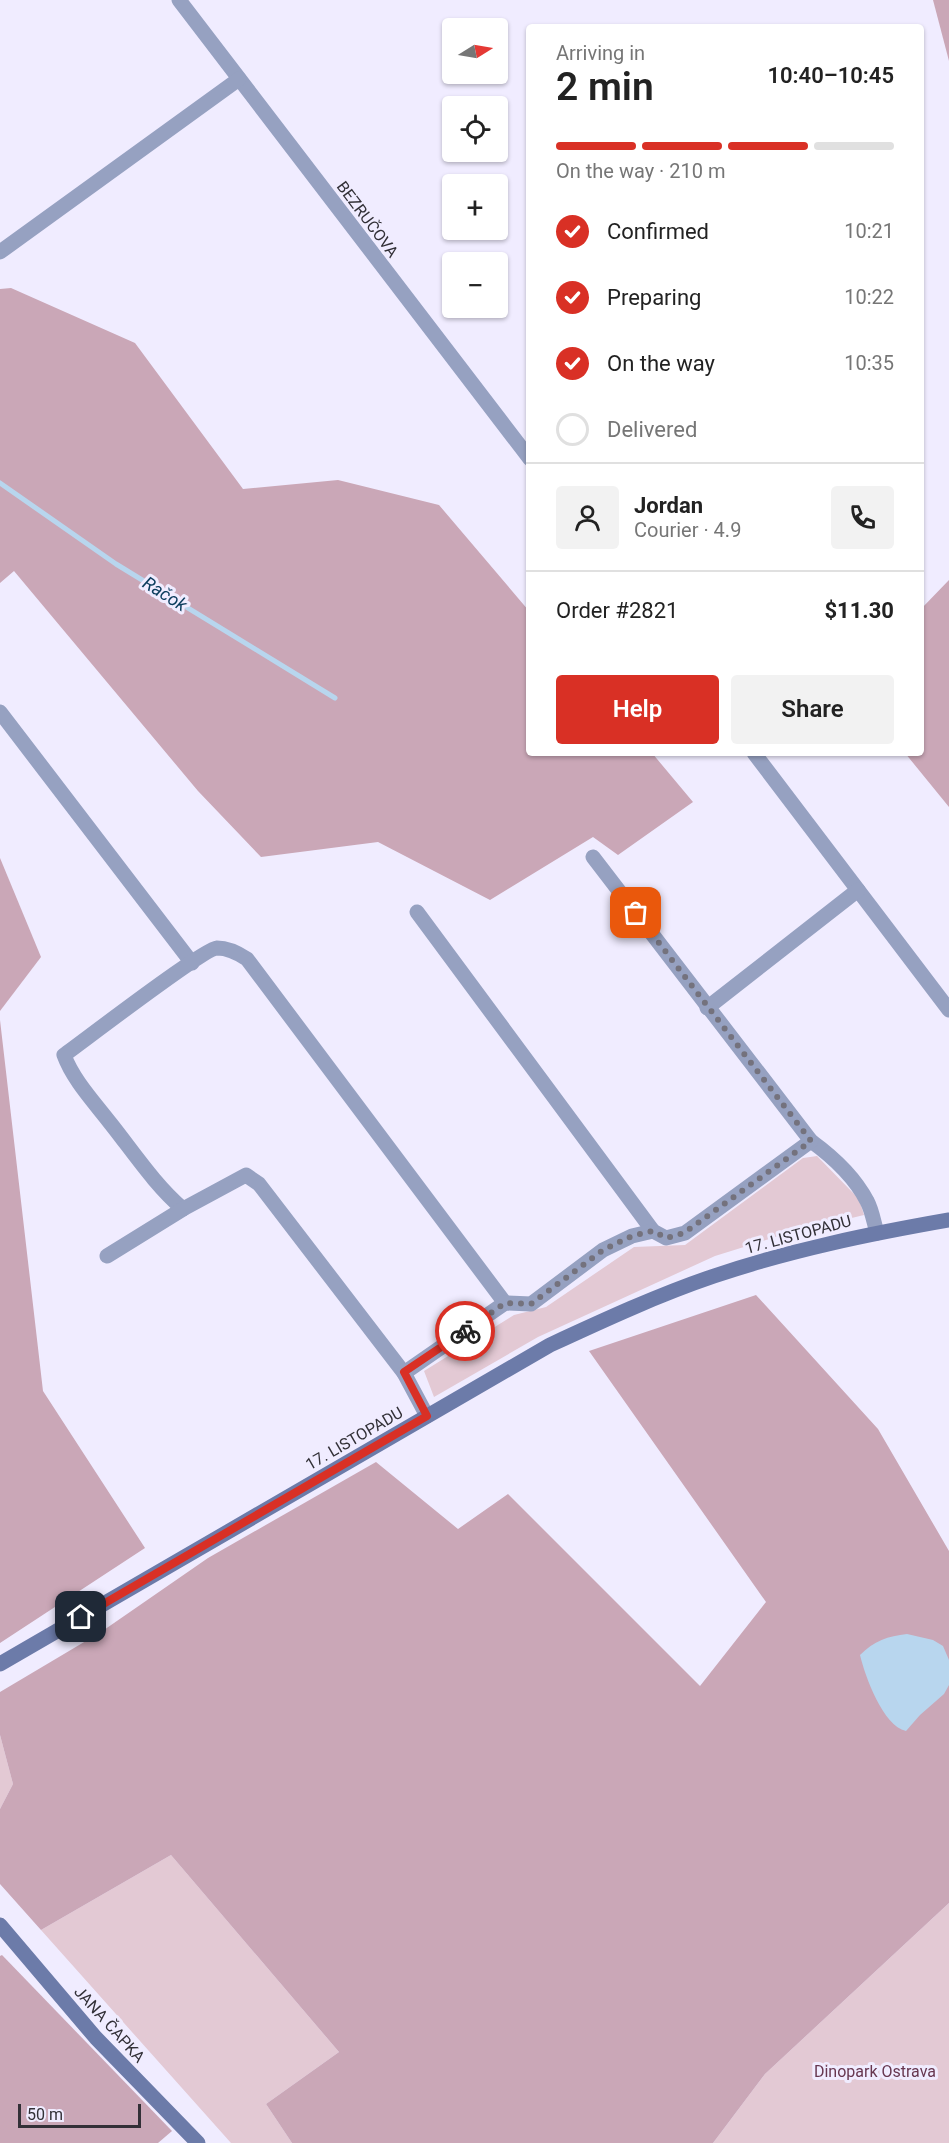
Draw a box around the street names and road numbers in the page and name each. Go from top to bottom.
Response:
street label: BEZRUČOVA [333,177,403,261]
street label: 17. LISTOPADU [743,1211,853,1258]
street label: 17. LISTOPADU [302,1403,406,1474]
street label: JANA ČAPKA [70,1981,150,2067]

